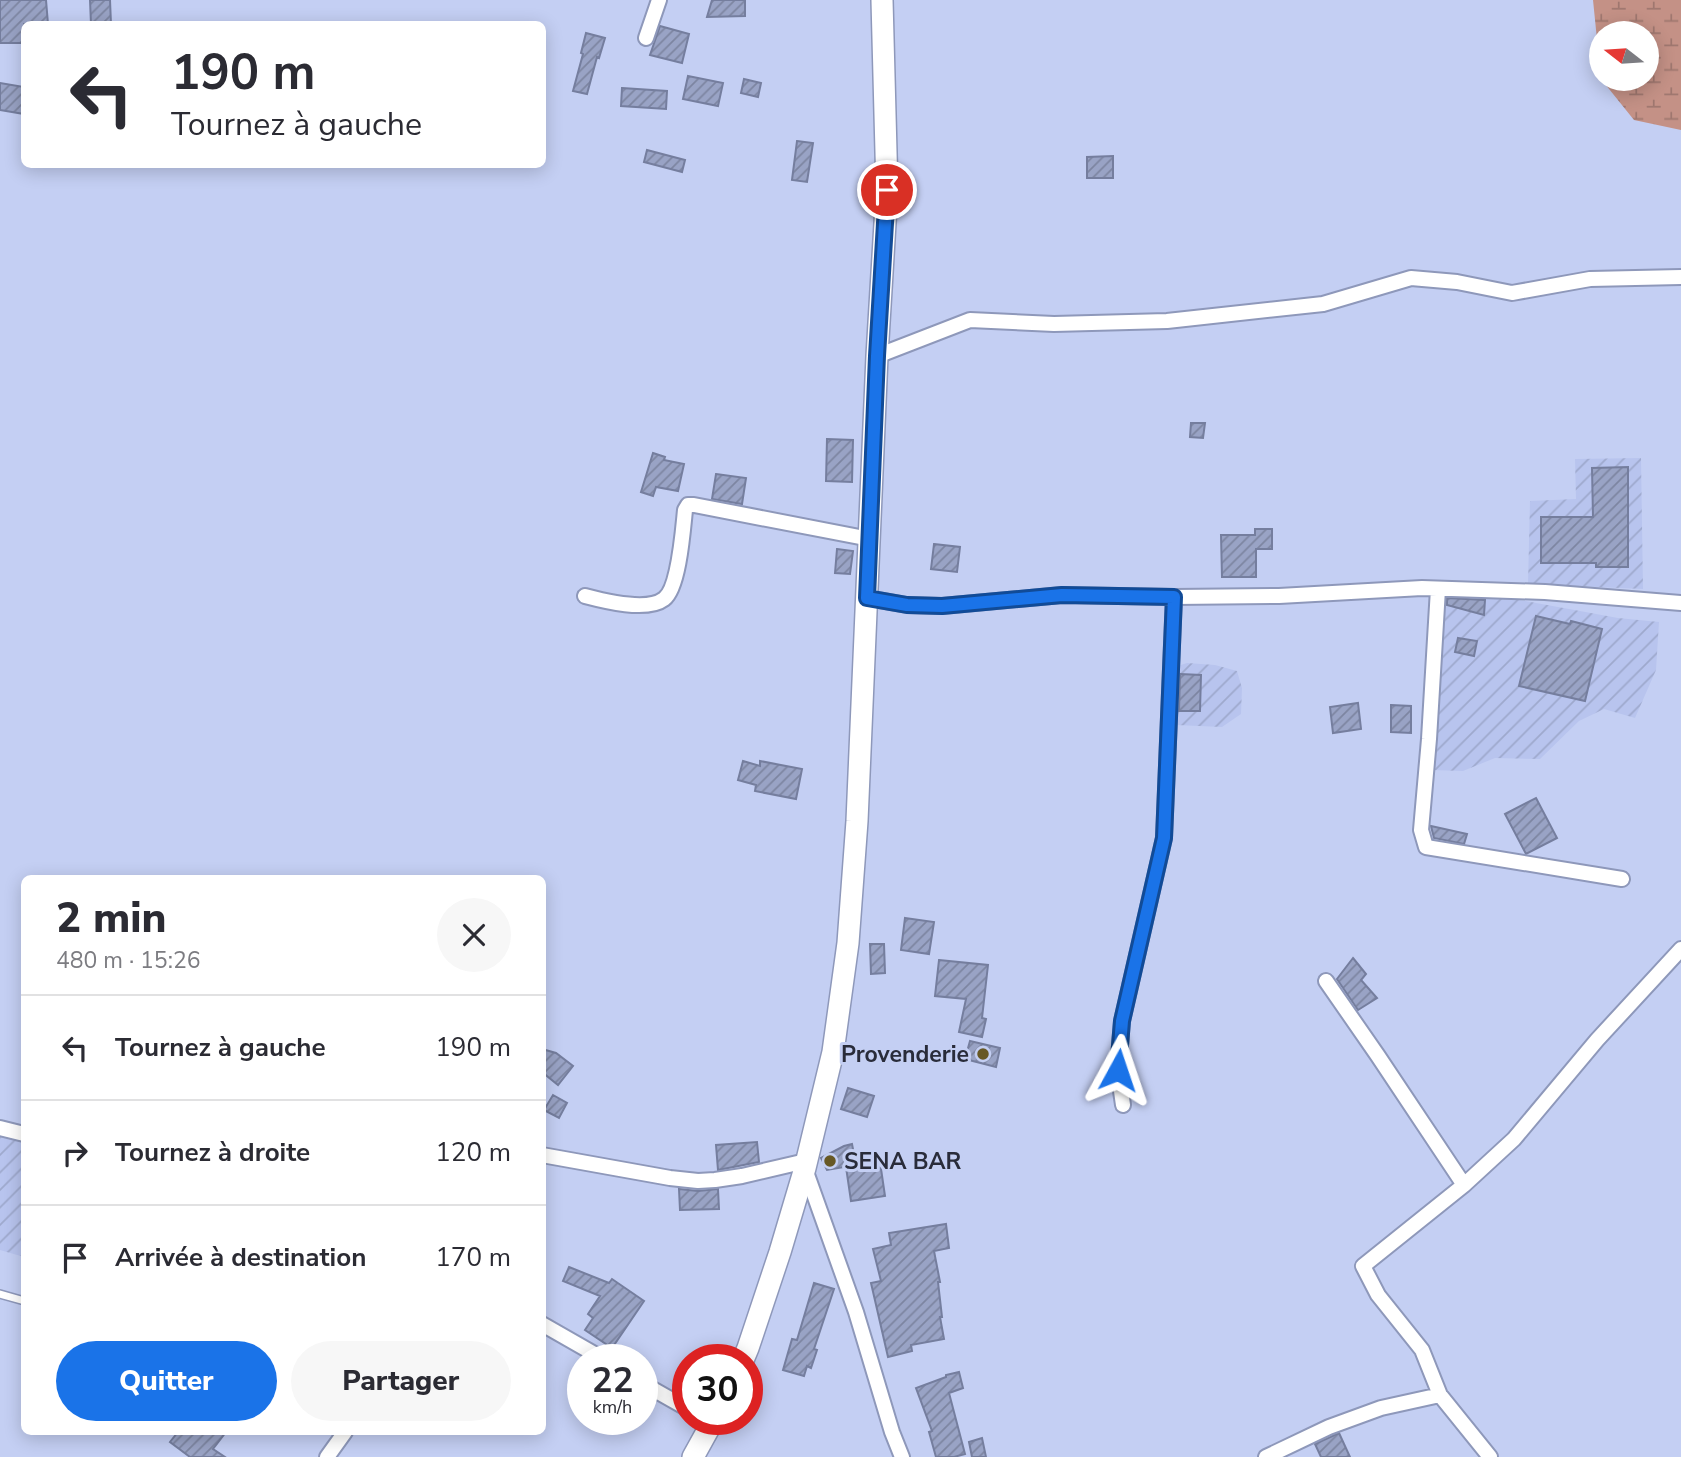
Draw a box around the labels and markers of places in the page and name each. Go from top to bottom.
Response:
pin [857,160,917,220]
place label: Provenderie [841,1039,969,1070]
marker: Provenderie [975,1046,991,1062]
place label: SENA BAR [844,1146,962,1177]
marker: SENA BAR [822,1153,838,1169]

